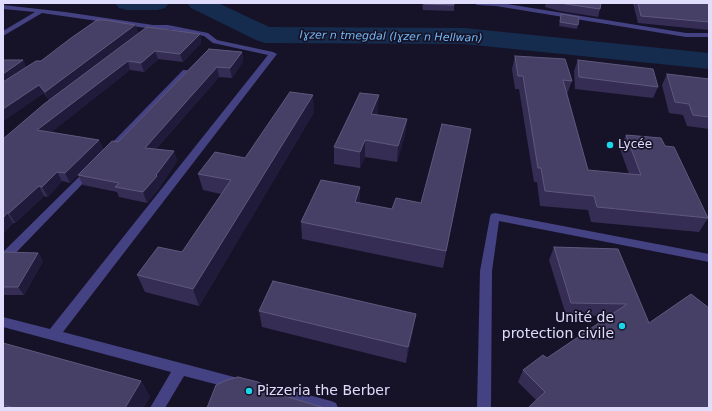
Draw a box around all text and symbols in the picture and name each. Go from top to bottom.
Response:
water label: Iɣzer n tmegdal (Iɣzer n Hellwan) [299,29,483,45]
place label: Lycée [618,138,652,152]
marker: Lycée [605,140,615,150]
place label: Unité de protection civile [502,310,614,342]
marker: Unité de protection civile [617,321,627,331]
place label: Pizzeria the Berber [257,383,390,399]
marker: Pizzeria the Berber [244,386,254,396]

